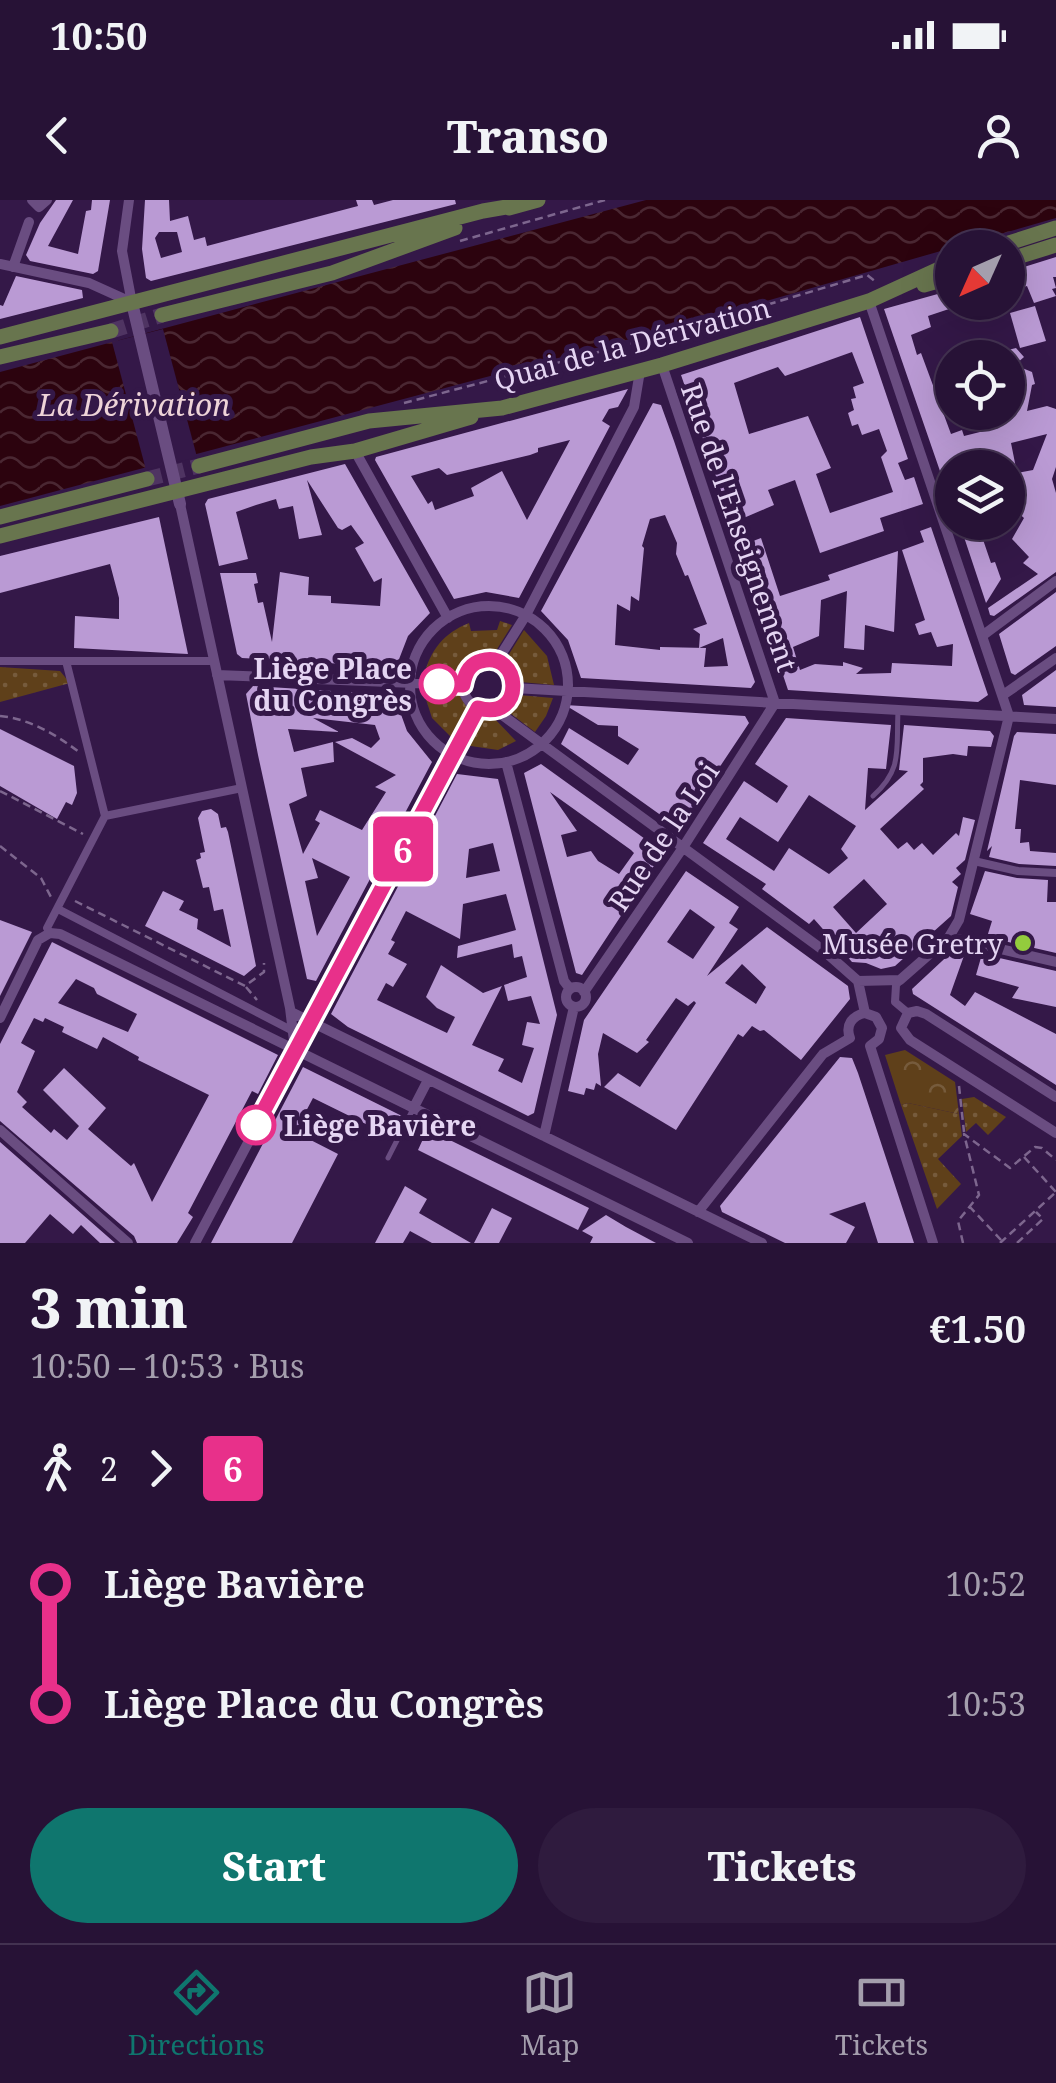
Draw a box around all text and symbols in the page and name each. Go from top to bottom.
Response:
text: 10:50 [50,9,147,61]
text: Transo [447,105,609,166]
icon: back [30,108,85,163]
icon: person [971,108,1026,163]
north arrow [935,230,1025,320]
map controls [935,230,1025,540]
street label: Quai de la Dérivation [490,288,774,398]
button: locate [935,340,1025,430]
street label: Rue de l'Enseignement [673,378,807,676]
water label: La Dérivation [37,384,230,425]
button: layers [935,450,1025,540]
place label: Liège Place du Congrès [253,649,412,719]
marker: Liège Place du Congrès [420,665,458,703]
street label: Rue de la Loi [599,754,727,918]
line badge: 6 [370,816,436,882]
text: 6 [393,826,413,873]
place label: Musée Gretry [822,924,1003,962]
marker: Musée Gretry [1012,932,1034,954]
marker: Liège Bavière [237,1106,275,1144]
place label: Liège Bavière [284,1106,476,1144]
text: 3 min [30,1269,188,1344]
text: €1.50 [929,1302,1026,1354]
text: 10:50 – 10:53 · Bus [30,1344,304,1387]
icon: walk [30,1441,85,1496]
icon: forward [133,1441,188,1496]
text: 6 [223,1445,243,1492]
text: 2 [100,1447,118,1490]
text: Liège Bavière [104,1557,365,1609]
text: 10:52 [945,1562,1026,1605]
text: Liège Place du Congrès [104,1677,544,1729]
text: 10:53 [945,1682,1026,1725]
button: Start [30,1808,518,1923]
button: Tickets [538,1808,1026,1923]
tab: Directions [128,1965,265,2063]
tab: Map [520,1965,579,2063]
tab: Tickets [835,1965,928,2063]

